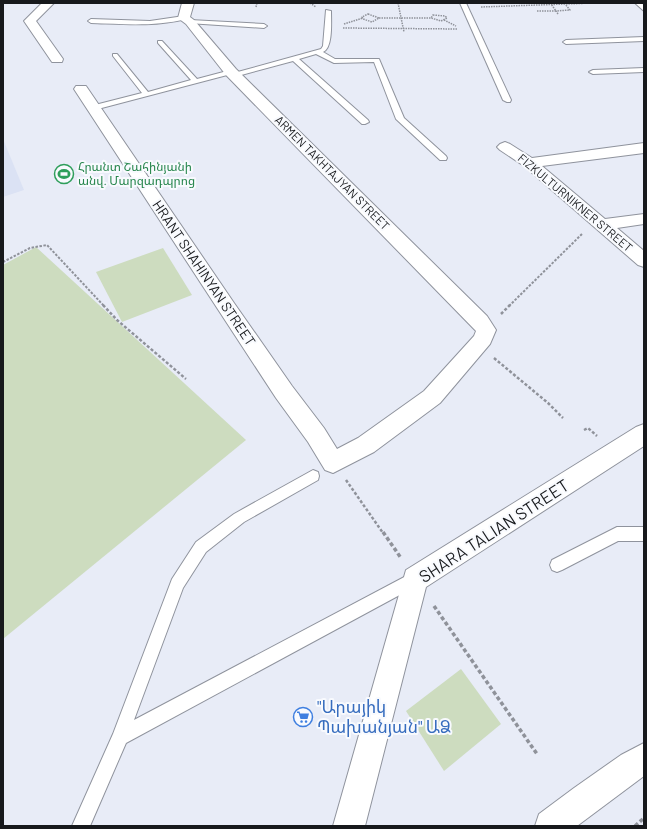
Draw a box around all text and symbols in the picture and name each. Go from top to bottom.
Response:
street label: ARMEN TAKHTAJYAN STREET [273,112,393,233]
street label: FIZKULTURNIKNER STREET [516,150,636,254]
place label: Հրանտ Շահինյանի անվ. Մարզադպրոց [78,159,195,188]
sports icon: Հրանտ Շահինյանի անվ. Մարզադպրոց [53,163,75,185]
street label: HRANT SHAHINYAN STREET [149,197,260,349]
street label: SHARA TALIAN STREET [415,474,572,586]
place label: "Արայիկ Պախանյան" ԱՁ [317,696,451,737]
supermarket icon: "Արայիկ Պախանյան" ԱՁ [292,706,314,728]

